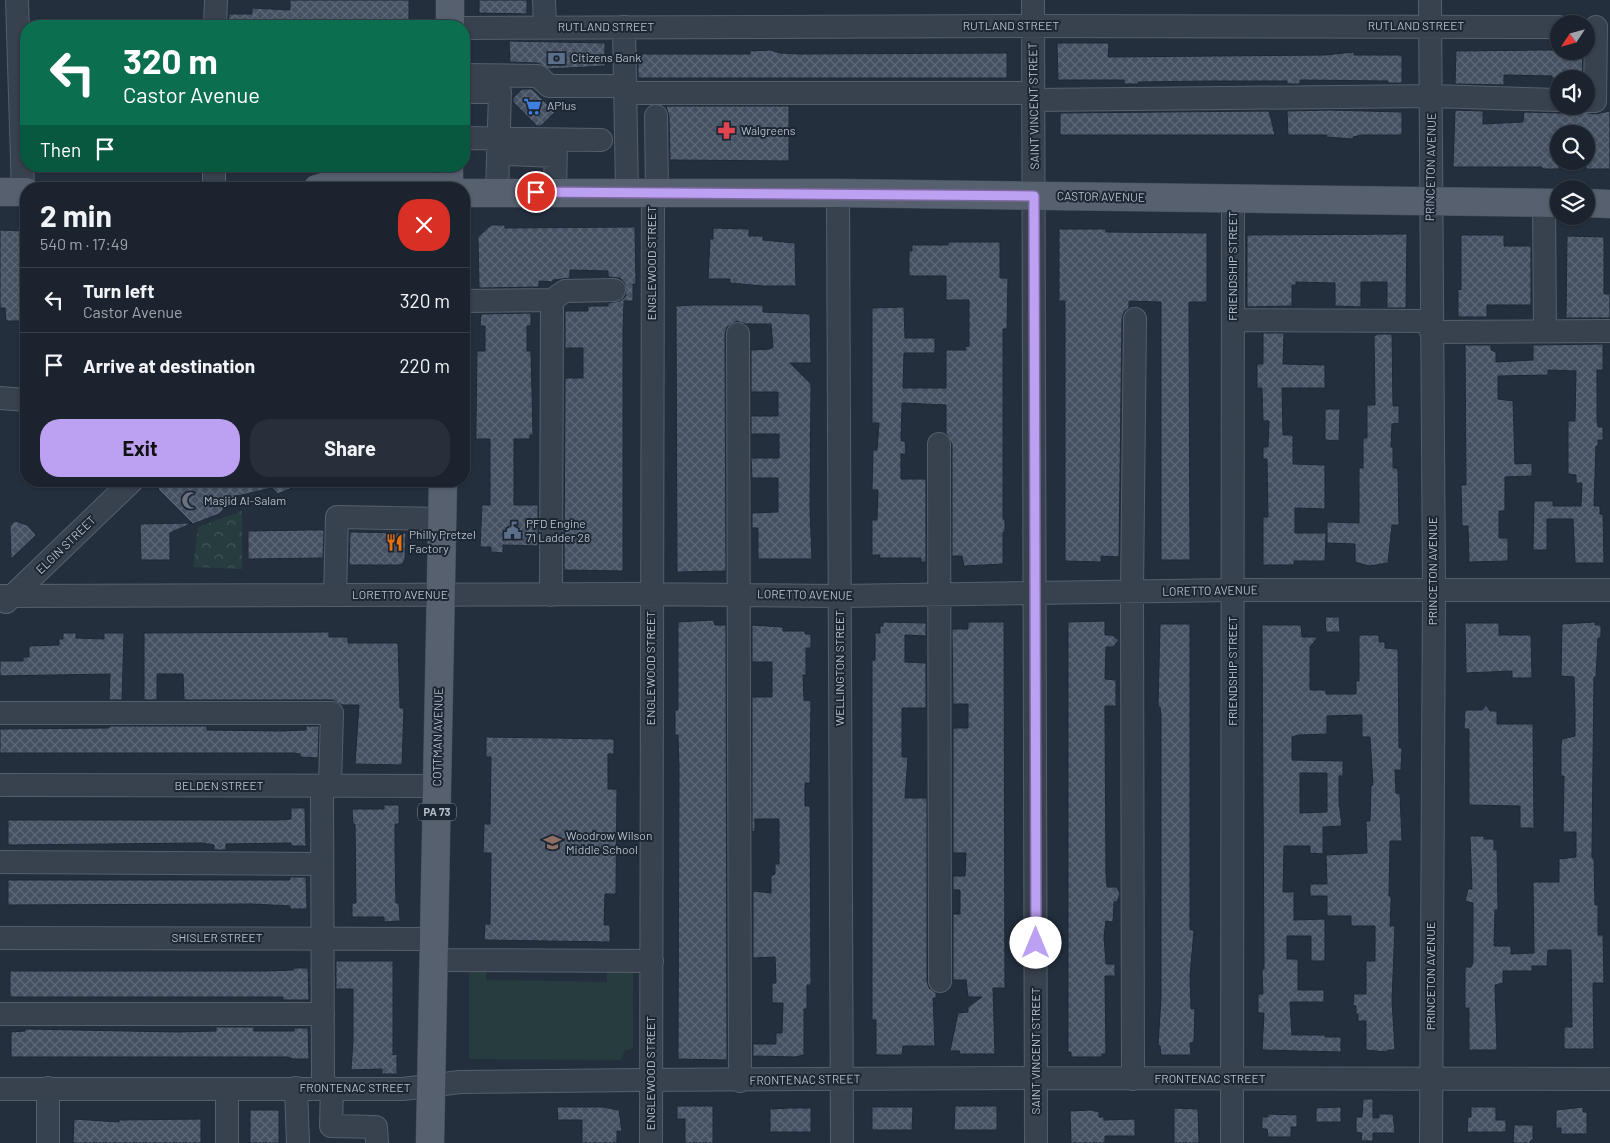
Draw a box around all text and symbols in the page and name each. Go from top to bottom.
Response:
north arrow [1550,15,1595,60]
map controls [1550,15,1595,225]
street label: RUTLAND STREET [963,18,1059,32]
street label: RUTLAND STREET [1368,18,1464,32]
street label: RUTLAND STREET [558,19,654,33]
text: 320 m [123,39,218,81]
icon: left [40,40,105,105]
street label: SAINT VINCENT STREET [1025,42,1041,170]
bank icon: Citizens Bank [547,48,567,68]
place label: Citizens Bank [571,50,641,64]
button: sound [1550,70,1595,115]
text: Castor Avenue [123,81,260,107]
supermarket icon: APlus [523,96,543,116]
place label: APlus [547,98,577,112]
street label: PRINCETON AVENUE [1422,113,1438,221]
pharmacy icon: Walgreens [717,121,737,141]
place label: Walgreens [741,123,796,137]
button: search [1550,125,1595,170]
icon: arrive [91,135,119,163]
text: Then [40,138,81,161]
pin [515,171,557,213]
icon: arrive [522,178,550,206]
button: layers [1550,180,1595,225]
street label: CASTOR AVENUE [1057,188,1145,204]
text: 2 min [40,197,112,233]
button: close [398,199,450,251]
street label: ENGLEWOOD STREET [644,206,658,320]
street label: FRIENDSHIP STREET [1225,211,1239,321]
text: 540 m · 17:49 [40,234,128,253]
text: Turn left [83,279,154,302]
icon: left [40,286,68,314]
text: 320 m [400,289,450,312]
text: Castor Avenue [83,302,183,321]
icon: arrive [40,351,68,379]
text: Arrive at destination [83,354,255,377]
text: 220 m [399,354,450,377]
button: Exit [40,419,240,477]
button: Share [250,419,450,477]
mosque icon: Masjid Al-Salam [180,491,200,511]
place label: Masjid Al-Salam [204,493,286,507]
street label: ELGIN STREET [33,512,98,576]
place label: PFD Engine 71 Ladder 28 [526,516,590,544]
street label: PRINCETON AVENUE [1425,517,1439,625]
public building icon: PFD Engine 71 Ladder 28 [502,521,522,541]
place label: Philly Pretzel Factory [409,527,476,555]
restaurant icon: Philly Pretzel Factory [385,532,405,552]
street label: LORETTO AVENUE [1162,582,1258,598]
street label: LORETTO AVENUE [757,586,853,602]
street label: LORETTO AVENUE [352,587,448,601]
street label: WELLINGTON STREET [832,610,846,726]
street label: ENGLEWOOD STREET [643,611,657,725]
street label: FRIENDSHIP STREET [1225,616,1239,726]
street label: COTTMAN AVENUE [429,688,445,786]
street label: BELDEN STREET [174,778,264,792]
road number: PA 73 [418,804,456,820]
place label: Woodrow Wilson Middle School [566,828,652,856]
school or university icon: Woodrow Wilson Middle School [542,833,562,853]
position arrow [1009,916,1061,968]
street label: PRINCETON AVENUE [1423,922,1437,1030]
street label: SHISLER STREET [171,930,263,944]
street label: SAINT VINCENT STREET [1028,987,1042,1115]
street label: ENGLEWOOD STREET [643,1016,657,1130]
street label: FRONTENAC STREET [749,1071,861,1087]
street label: FRONTENAC STREET [1154,1071,1266,1085]
street label: FRONTENAC STREET [299,1080,411,1094]

